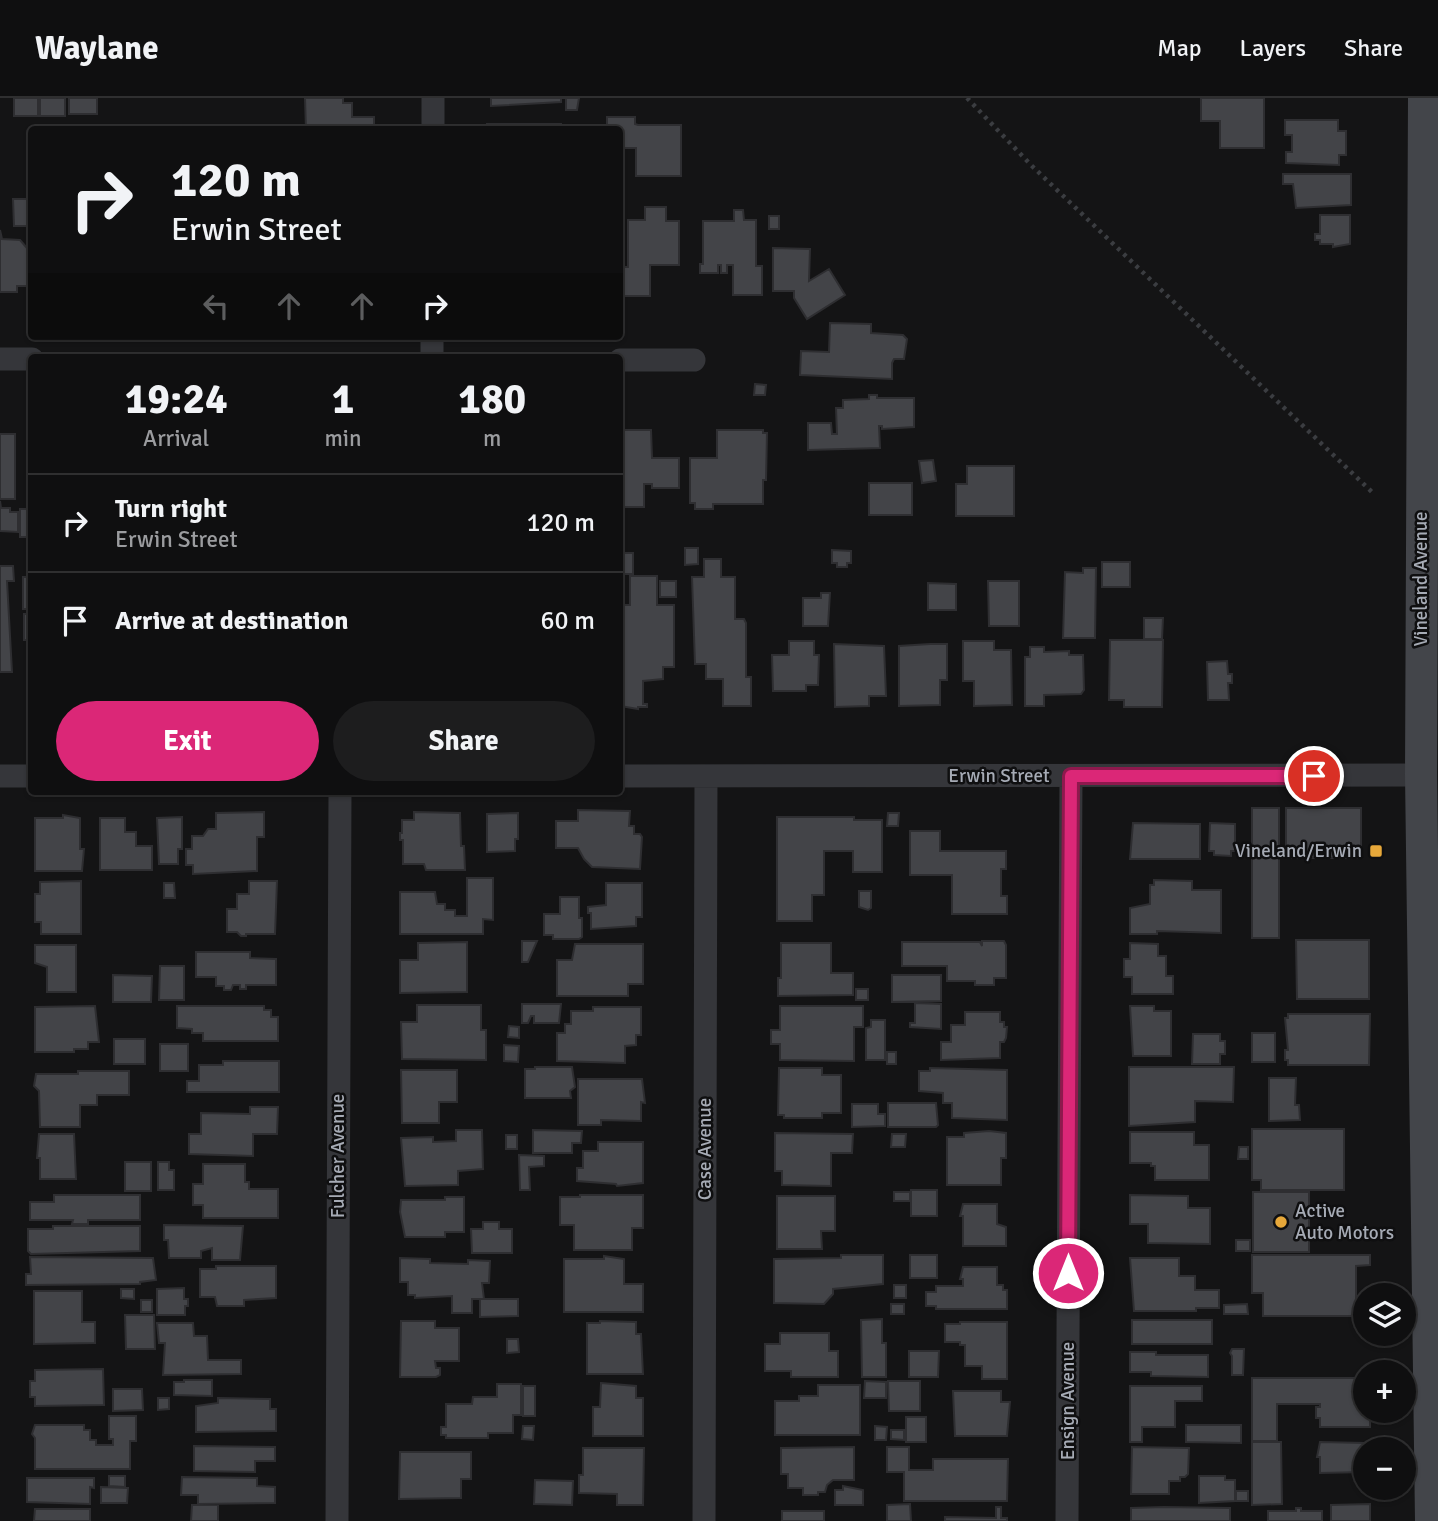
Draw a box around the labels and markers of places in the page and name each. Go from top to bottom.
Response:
pin [1284,746,1344,806]
place label: Vineland/Erwin [1235,839,1362,863]
marker: Vineland/Erwin [1368,843,1384,859]
place label: Active Auto Motors [1295,1199,1394,1245]
marker: Active Auto Motors [1273,1214,1289,1230]

